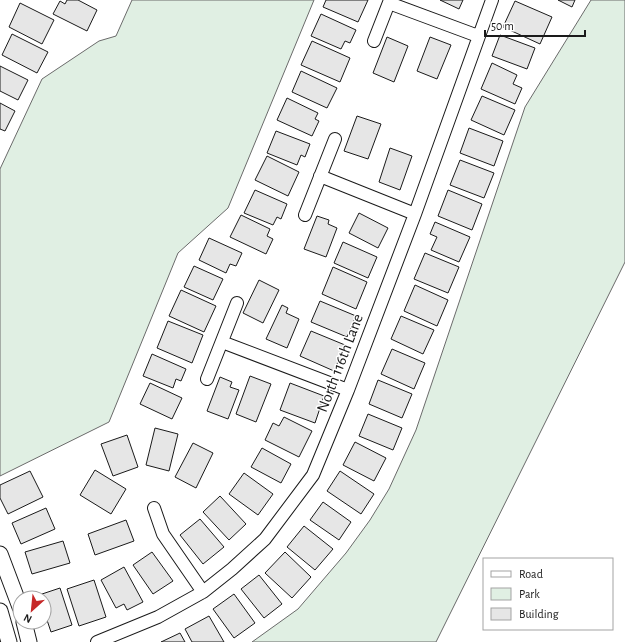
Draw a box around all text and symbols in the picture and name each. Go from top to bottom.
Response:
scale bar [485,12,585,38]
text: 50 m [491,20,514,32]
street label: North 116th Lane [314,312,366,414]
legend [483,558,613,630]
text: Road [519,568,543,580]
text: Park [519,588,540,600]
north arrow [12,590,52,630]
text: Building [519,608,559,620]
text: N [22,612,34,625]

